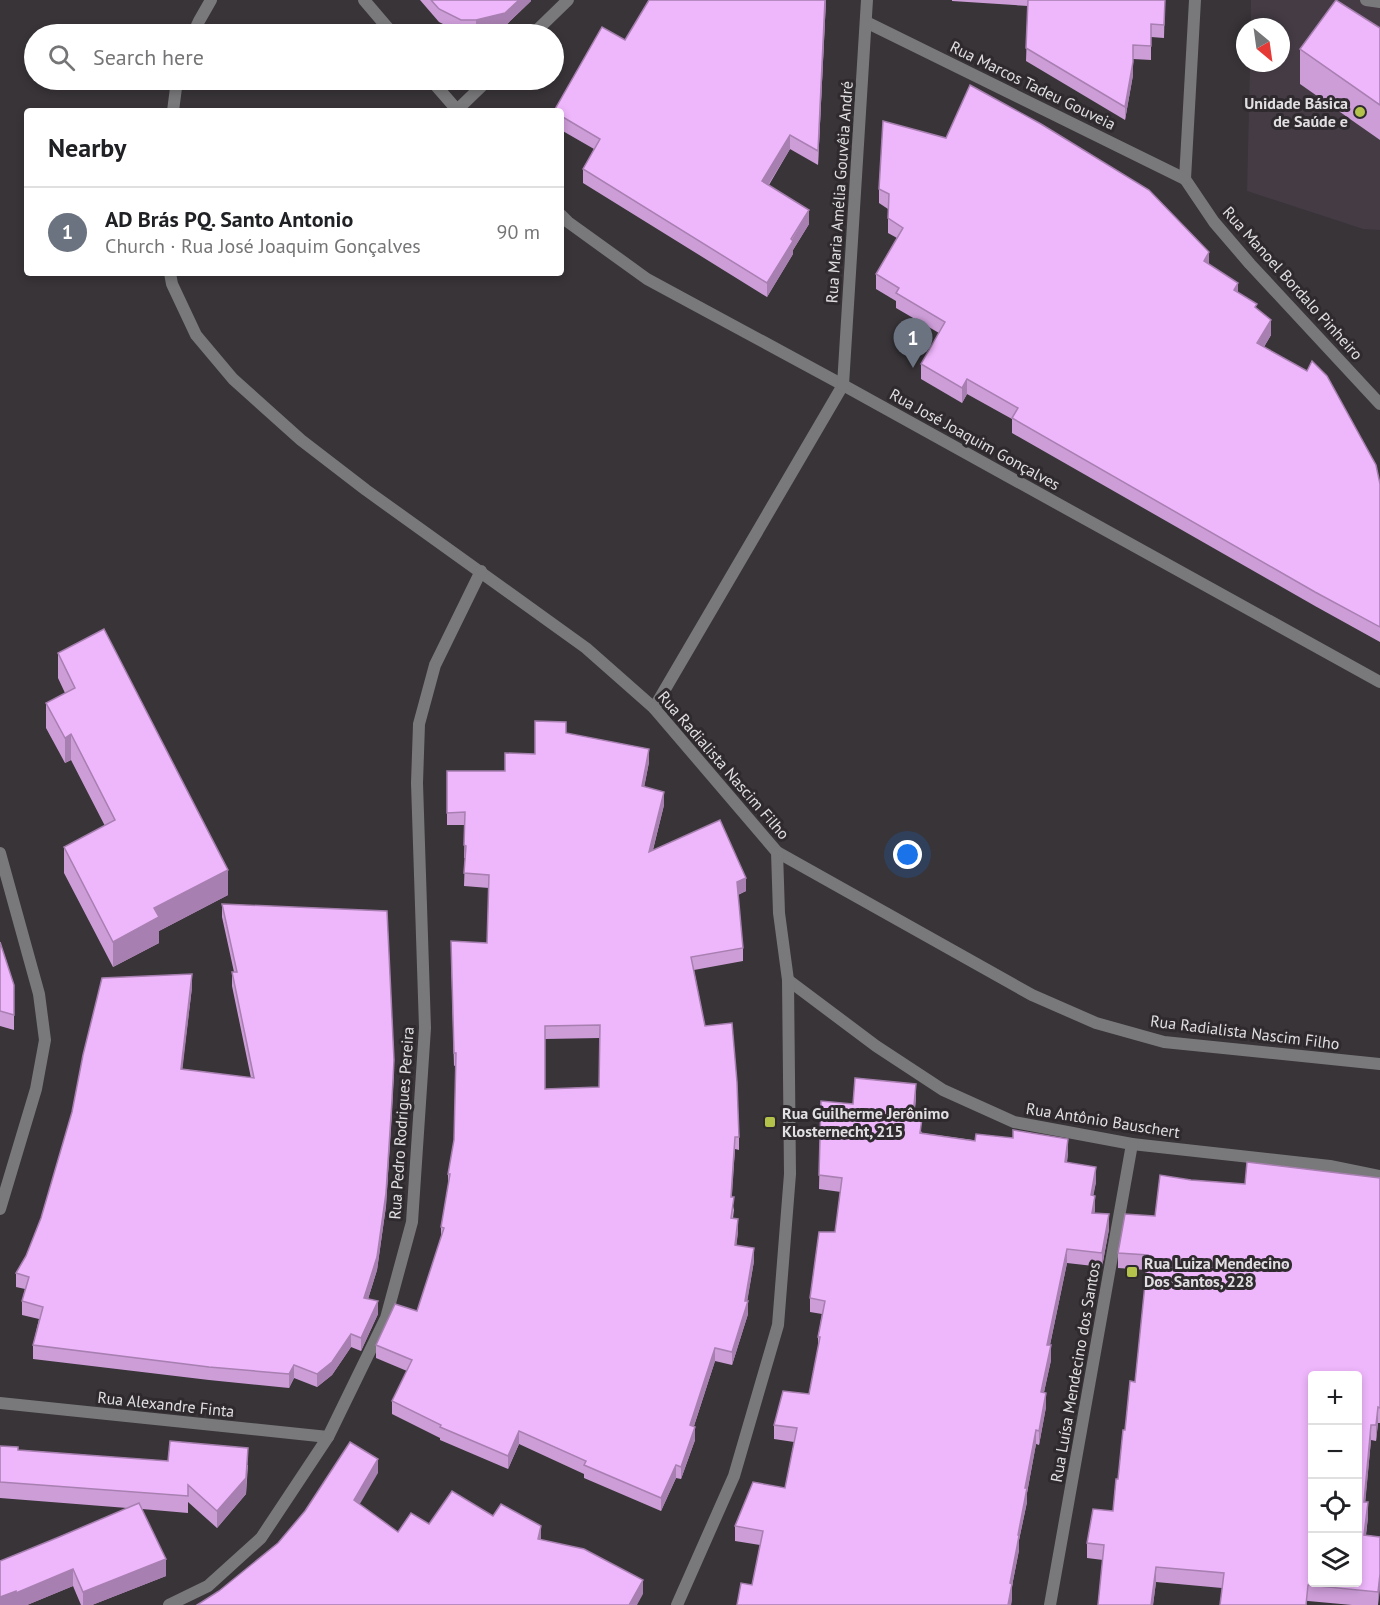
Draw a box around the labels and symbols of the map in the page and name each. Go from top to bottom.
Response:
north arrow [1236,18,1290,72]
street label: Rua Marcos Tadeu Gouveia [947,36,1119,134]
street label: Rua Maria Amélia Gouvêia André [821,80,857,304]
place label: Unidade Básica de Saúde e [1244,93,1348,131]
marker: Unidade Básica de Saúde e [1353,105,1367,119]
street label: Rua Manoel Bordalo Pinheiro [1219,202,1367,364]
pin: 1 [894,318,932,368]
street label: Rua José Joaquim Gonçalves [886,384,1064,494]
street label: Rua Radialista Nascim Filho [654,687,794,843]
your location [893,840,922,869]
street label: Rua Radialista Nascim Filho [1149,1010,1341,1054]
street label: Rua Pedro Rodrigues Pereira [384,1026,418,1220]
street label: Rua Antônio Bauschert [1025,1098,1182,1142]
place label: Rua Guilherme Jerônimo Klosternecht, 215 [782,1103,949,1141]
marker: Rua Guilherme Jerônimo Klosternecht, 215 [763,1115,777,1129]
place label: Rua Luiza Mendecino Dos Santos, 228 [1144,1253,1290,1291]
street label: Rua Luísa Mendecino dos Santos [1046,1260,1104,1484]
marker: Rua Luiza Mendecino Dos Santos, 228 [1125,1265,1139,1279]
street label: Rua Alexandre Finta [97,1387,235,1421]

